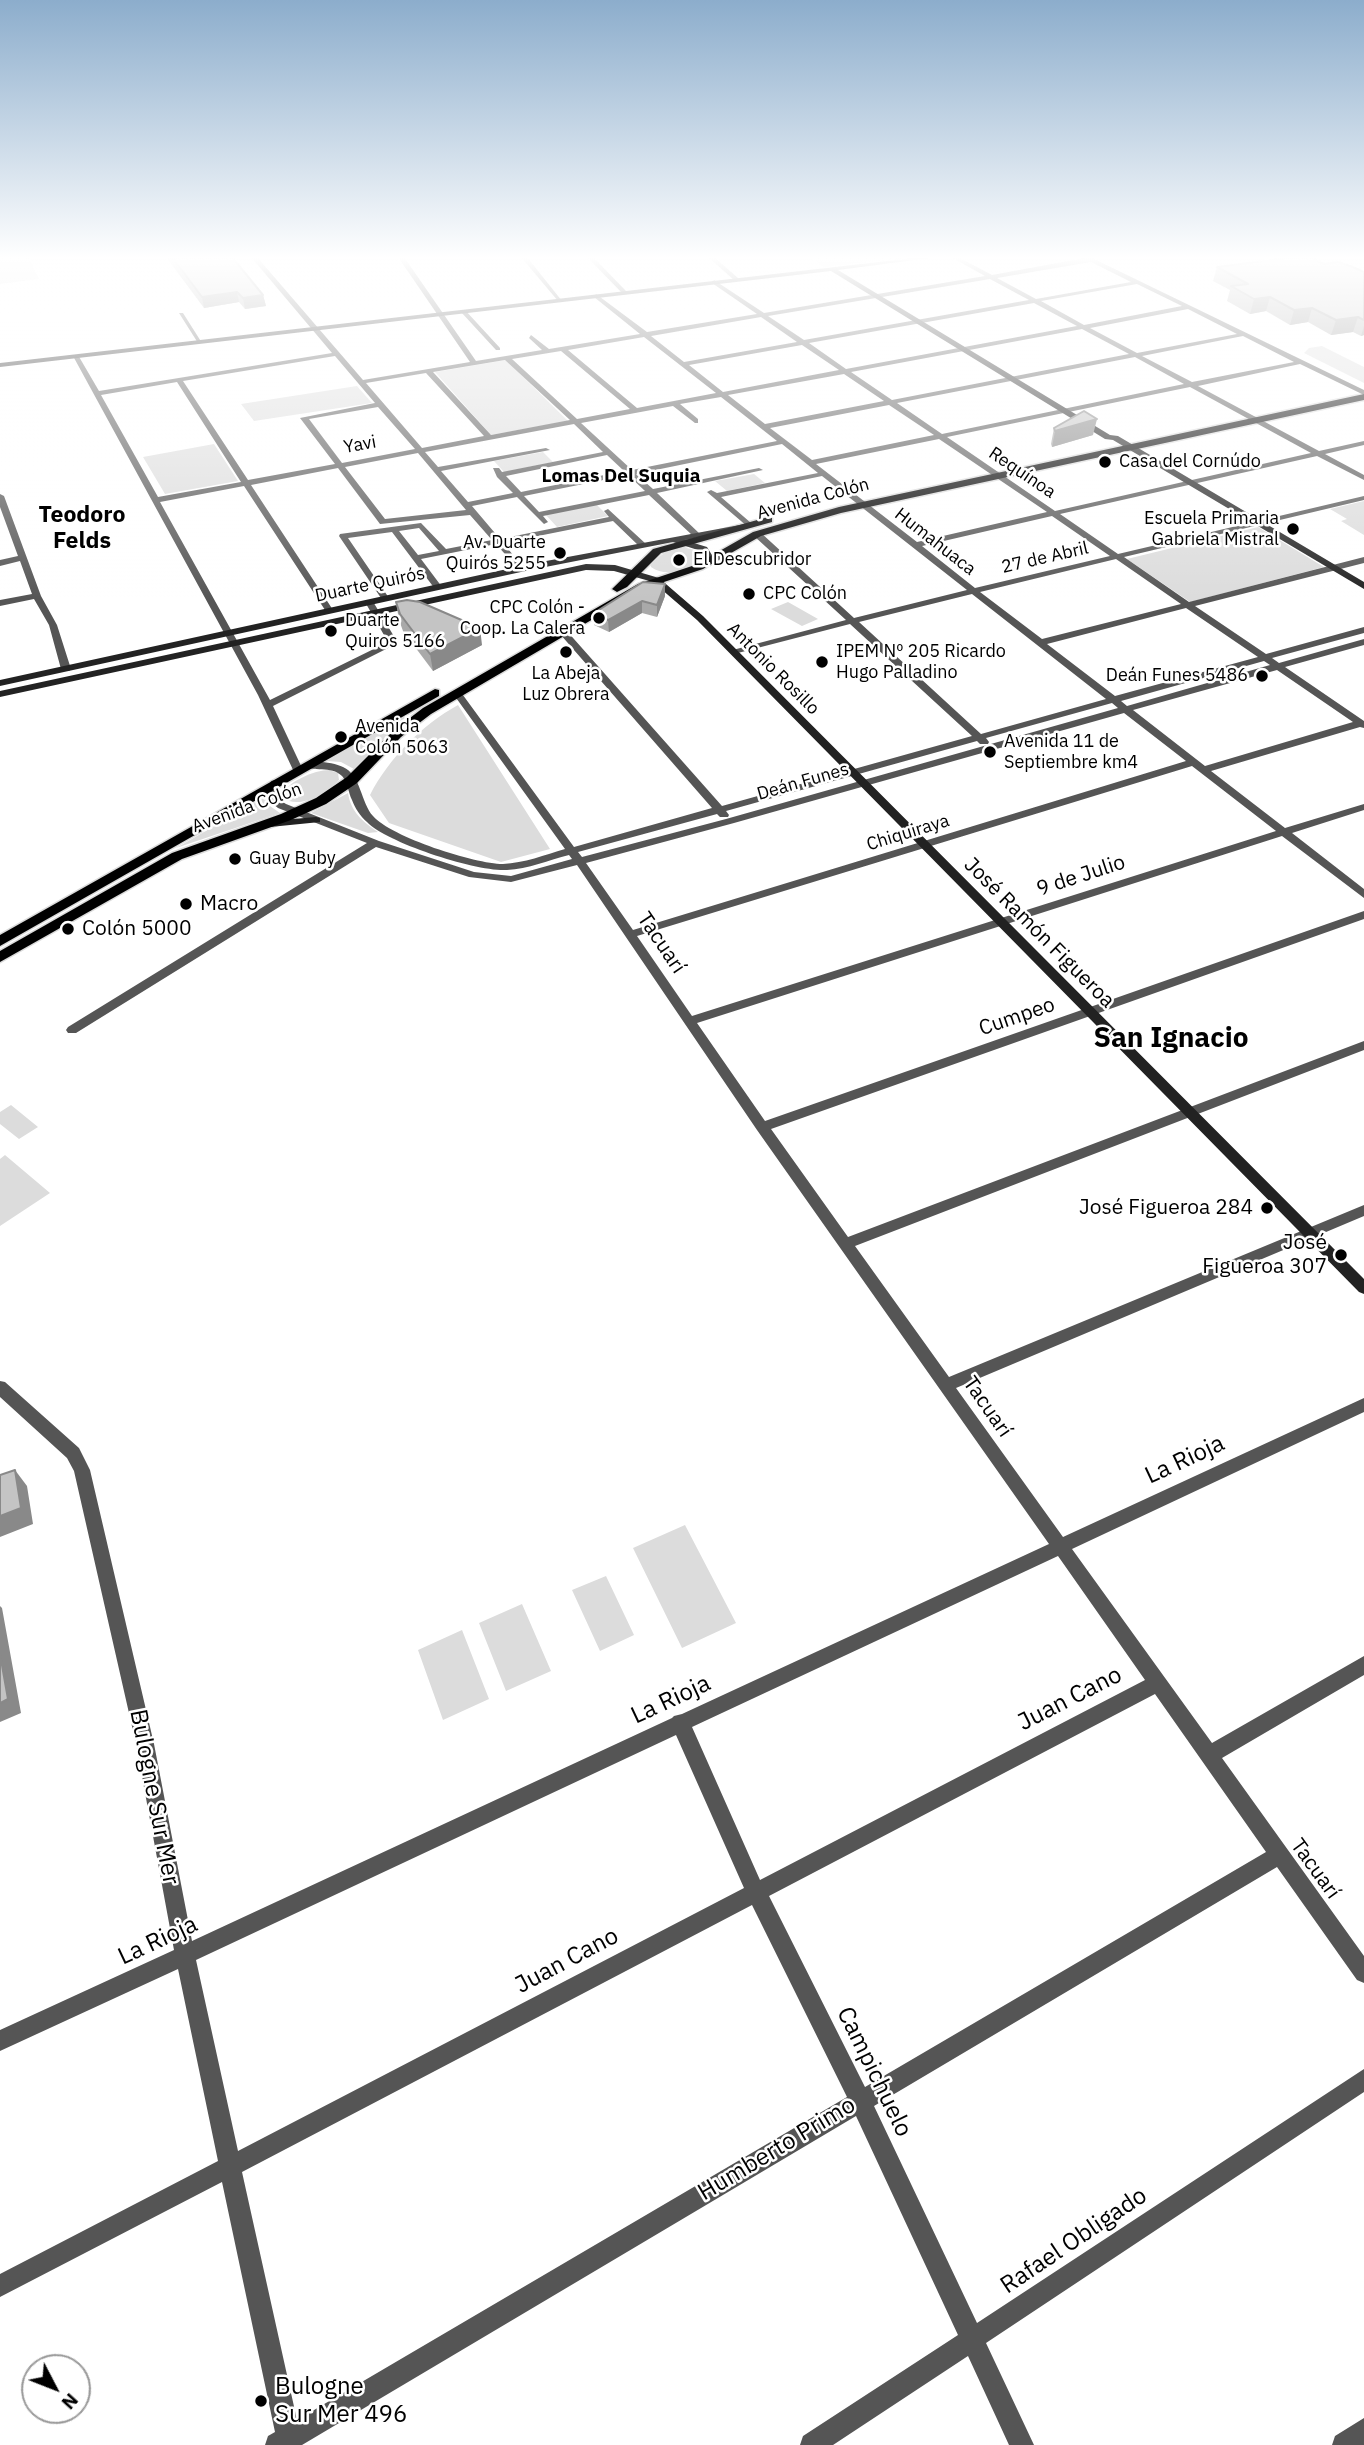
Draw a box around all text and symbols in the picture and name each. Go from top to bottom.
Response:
street label: Yavi [342,432,378,458]
street label: Requínoa [984,443,1060,503]
place label: Casa del Cornúdo [1119,451,1261,473]
marker: Casa del Cornúdo [1097,454,1113,470]
district label: Lomas Del Suquia [542,466,700,488]
street label: Avenida Colón [755,474,871,524]
district label: Teodoro Felds [39,501,125,555]
street label: Humahuaca [890,504,980,580]
place label: Escuela Primaria Gabriela Mistral [1144,508,1279,550]
marker: Escuela Primaria Gabriela Mistral [1285,521,1301,537]
place label: Av. Duarte Quirós 5255 [446,532,546,574]
street label: 27 de Abril [1000,538,1090,578]
marker: Av. Duarte Quirós 5255 [552,545,568,561]
place label: El Descubridor [693,549,811,571]
marker: El Descubridor [671,552,687,568]
street label: Duarte Quirós [313,563,427,607]
place label: CPC Colón [763,583,847,605]
marker: CPC Colón [741,586,757,602]
place label: CPC Colón - Coop. La Calera [460,597,585,640]
place label: Duarte Quiros 5166 [345,610,445,652]
marker: CPC Colón - Coop. La Calera [591,610,607,626]
street label: Antonio Rosillo [722,618,824,720]
marker: Duarte Quiros 5166 [323,623,339,639]
place label: IPEM Nº 205 Ricardo Hugo Palladino [836,641,1006,684]
marker: La Abeja Luz Obrera [558,644,574,660]
marker: IPEM Nº 205 Ricardo Hugo Palladino [814,654,830,670]
place label: La Abeja Luz Obrera [522,663,610,706]
place label: Deán Funes 5486 [1106,665,1248,687]
marker: Deán Funes 5486 [1254,668,1270,684]
place label: Avenida Colón 5063 [355,716,449,758]
marker: Avenida Colón 5063 [333,729,349,745]
place label: Avenida 11 de Septiembre km4 [1004,731,1138,774]
marker: Avenida 11 de Septiembre km4 [982,744,998,760]
street label: Deán Funes [754,759,852,805]
street label: Avenida Colón [189,778,305,838]
street label: Chiquiraya [864,810,952,856]
place label: Guay Buby [249,848,336,870]
street label: 9 de Julio [1034,850,1128,902]
marker: Guay Buby [227,851,243,867]
street label: José Ramón Figueroa [958,852,1120,1014]
place label: Macro [200,891,258,917]
marker: Macro [178,896,194,912]
street label: Tacuarí [631,908,691,978]
place label: Colón 5000 [82,916,192,942]
marker: Colón 5000 [60,921,76,937]
street label: Cumpeo [976,992,1058,1042]
district label: San Ignacio [1093,1022,1249,1056]
place label: José Figueroa 284 [1079,1195,1253,1221]
marker: José Figueroa 284 [1259,1200,1275,1216]
place label: José Figueroa 307 [1202,1230,1327,1280]
marker: José Figueroa 307 [1333,1247,1349,1263]
street label: Tacuarí [957,1372,1017,1442]
street label: La Rioja [1141,1429,1229,1491]
street label: Juan Cano [1013,1661,1127,1737]
street label: La Rioja [627,1669,715,1731]
street label: Bulogne Sur Mer [123,1707,185,1887]
street label: Tacuarí [1285,1834,1345,1904]
street label: La Rioja [114,1910,202,1972]
street label: Juan Cano [510,1922,624,2000]
street label: Campichuelo [830,2002,918,2142]
street label: Humberto Primo [693,2091,861,2207]
street label: Rafael Obligado [995,2181,1153,2301]
north arrow [21,2354,91,2424]
place label: Bulogne Sur Mer 496 [275,2373,407,2429]
text: N [57,2389,84,2415]
marker: Bulogne Sur Mer 496 [253,2393,269,2409]

